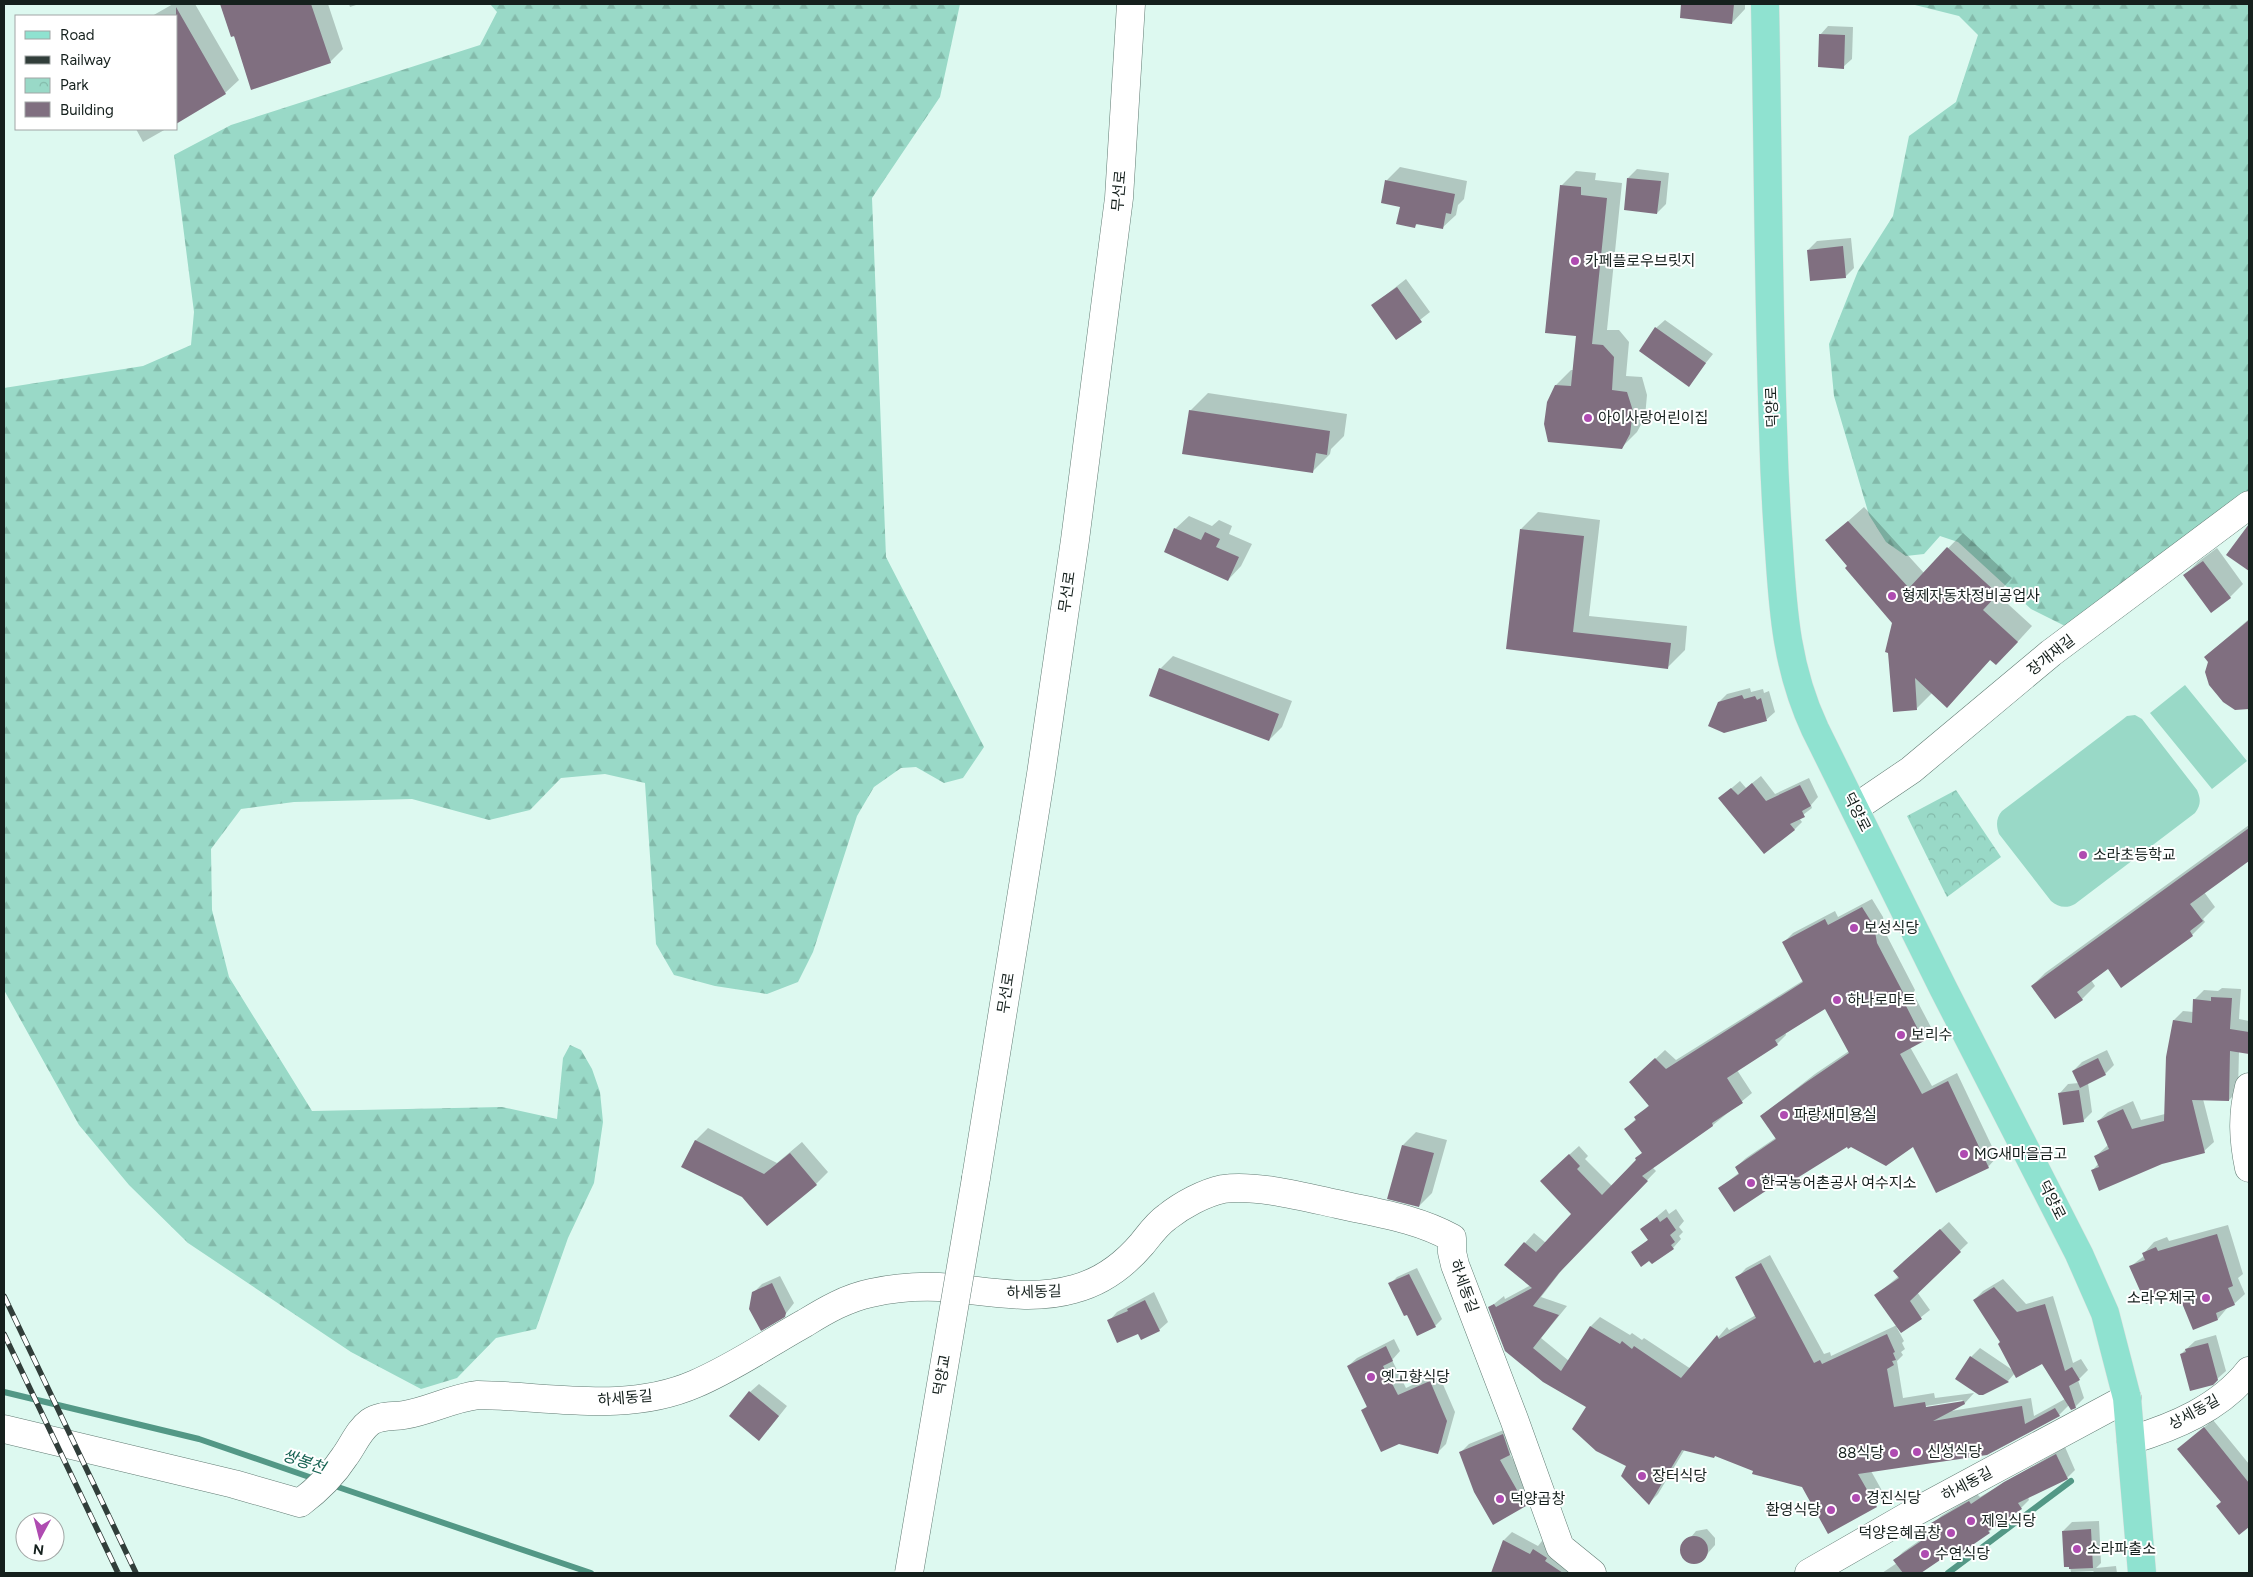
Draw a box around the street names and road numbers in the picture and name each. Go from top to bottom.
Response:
street label: 무선로 [1108,170,1130,212]
street label: 덕양로 [1762,386,1782,428]
street label: 무선로 [1055,570,1079,614]
street label: 장개재길 [2024,631,2078,679]
street label: 덕양로 [1840,789,1874,835]
street label: 무선로 [994,971,1018,1015]
street label: 덕양로 [2035,1177,2069,1223]
street label: 하세동길 [1446,1257,1482,1315]
street label: 하세동길 [1006,1282,1062,1302]
street label: 덕양교 [930,1353,954,1397]
street label: 하세동길 [597,1387,653,1409]
street label: 상세동길 [2165,1391,2223,1433]
street label: 하세동길 [1938,1463,1996,1505]

